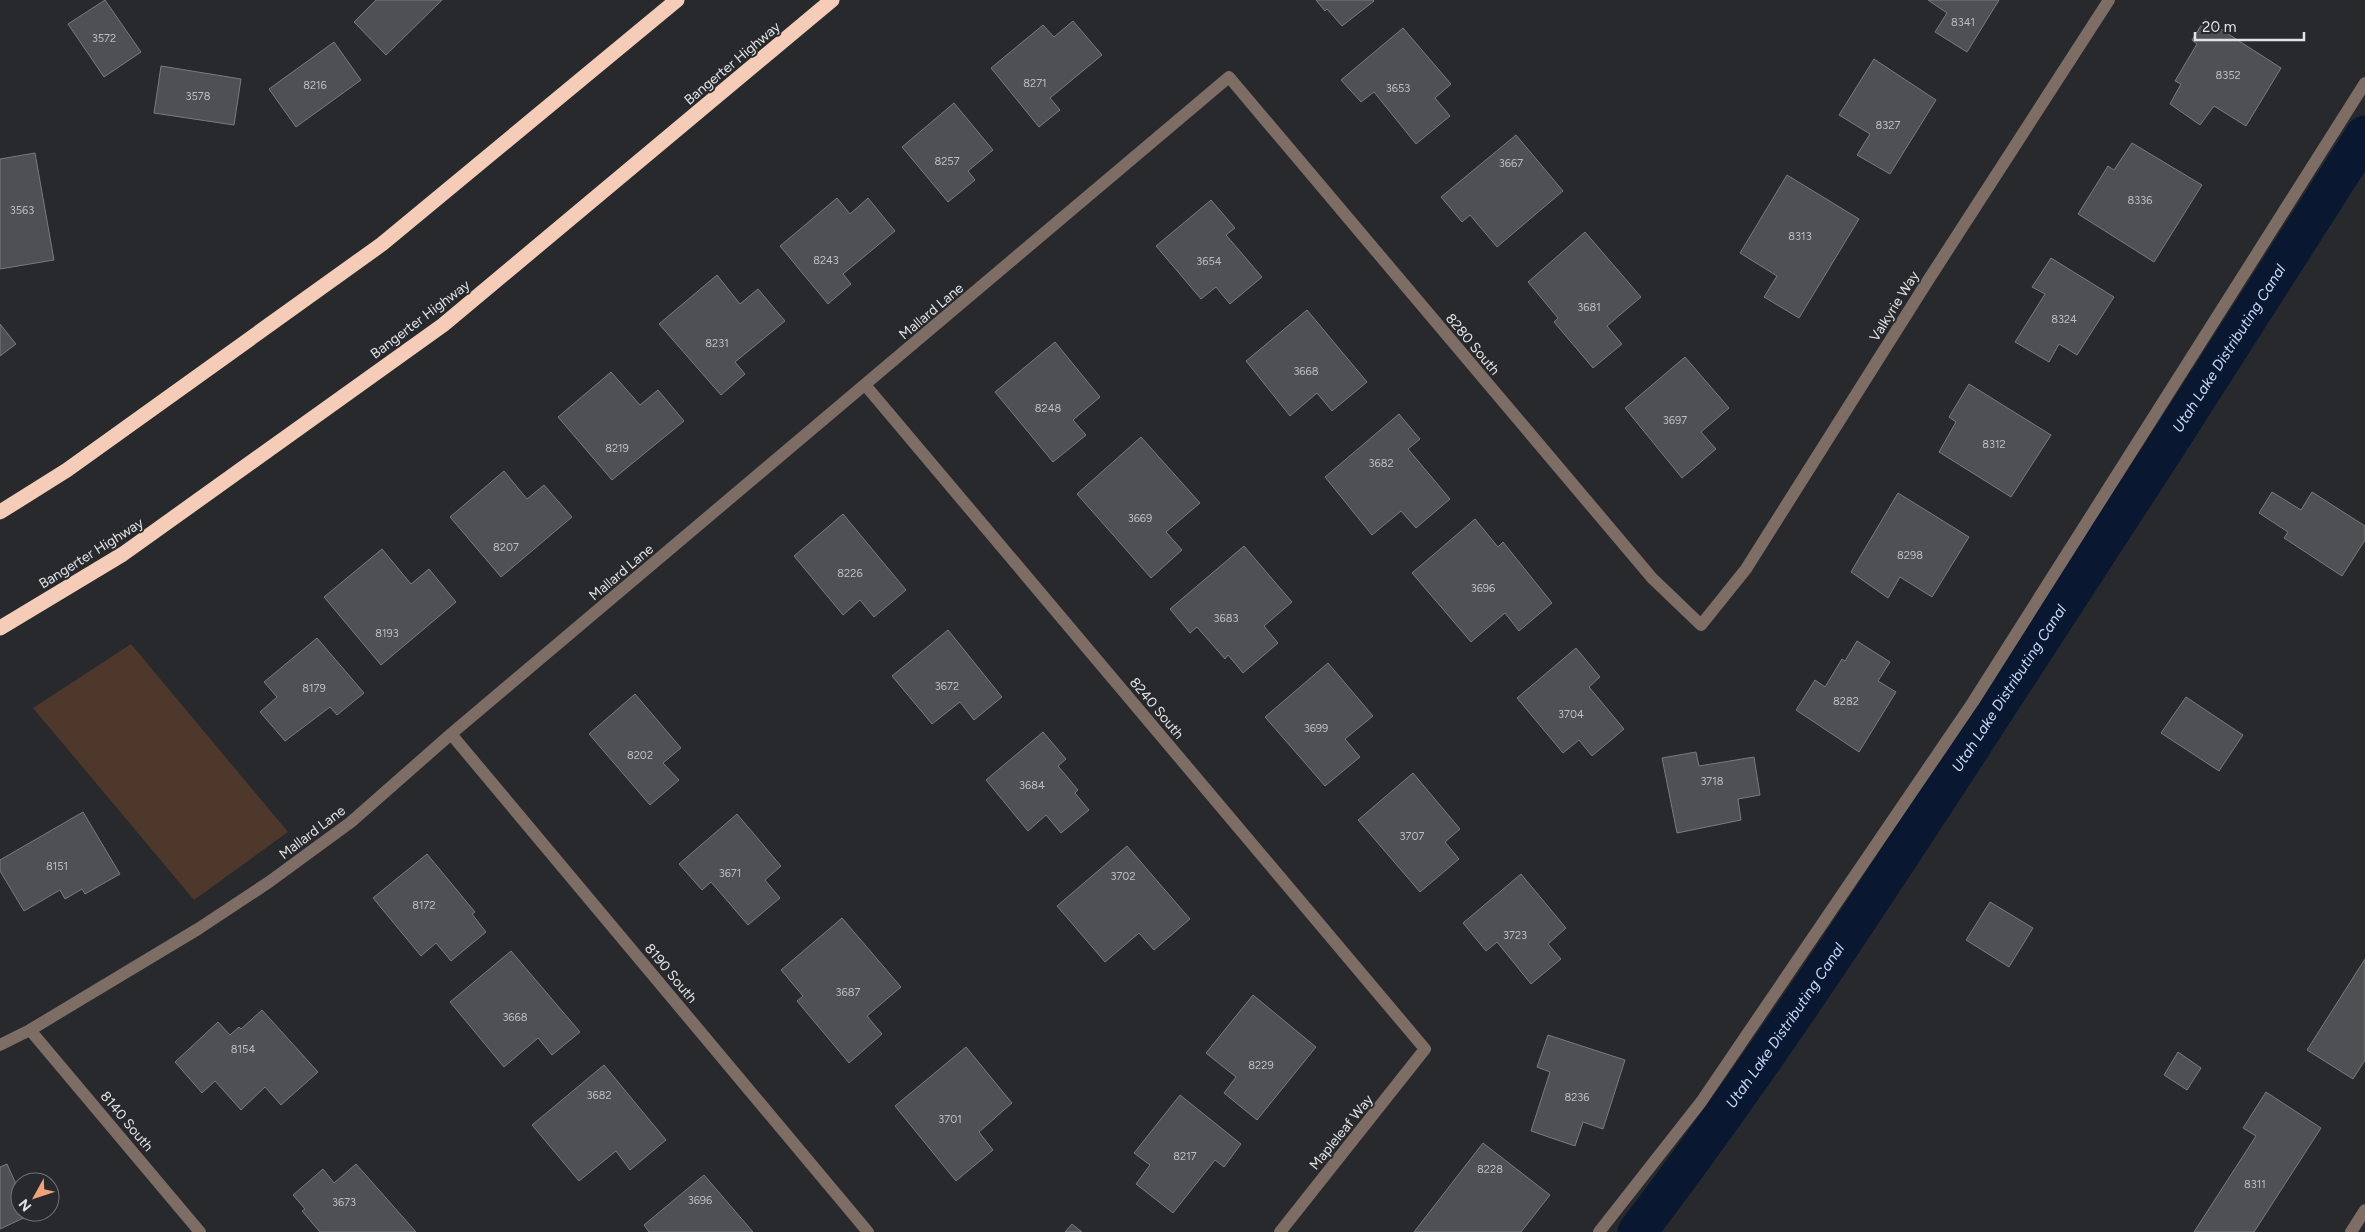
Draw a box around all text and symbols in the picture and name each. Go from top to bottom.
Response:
scale bar [2195,10,2304,42]
house number: 8341 [1951,16,1975,29]
street label: Bangerter Highway [681,18,784,108]
text: 20 m [2202,18,2236,36]
house number: 3572 [92,32,116,45]
house number: 8352 [2215,69,2241,82]
house number: 8271 [1023,77,1047,90]
house number: 8216 [303,79,327,92]
house number: 3653 [1386,82,1410,95]
house number: 3578 [186,90,211,103]
house number: 8327 [1876,119,1900,132]
house number: 8257 [934,155,960,168]
house number: 3667 [1499,157,1523,170]
house number: 8336 [2128,194,2152,207]
house number: 3563 [10,204,34,217]
house number: 8313 [1788,230,1812,243]
house number: 8243 [813,254,839,267]
house number: 3654 [1196,255,1222,268]
water label: Utah Lake Distributing Canal [2169,260,2290,436]
street label: Valkyrie Way [1866,267,1923,345]
street label: Bangerter Highway [367,276,474,362]
street label: Mallard Lane [896,279,967,343]
house number: 3681 [1577,301,1601,314]
street label: 8280 South [1442,310,1503,379]
house number: 8324 [2051,313,2077,326]
house number: 8231 [705,337,729,350]
house number: 3668 [1293,365,1319,378]
house number: 8248 [1035,402,1061,415]
house number: 3697 [1663,414,1687,427]
house number: 8312 [1982,438,2006,451]
house number: 8219 [605,442,629,455]
house number: 3682 [1368,457,1394,470]
house number: 3669 [1128,512,1152,525]
street label: Bangerter Highway [36,514,147,592]
street label: Mallard Lane [586,540,657,604]
house number: 8207 [493,541,519,554]
house number: 8298 [1897,549,1923,562]
house number: 8226 [837,567,863,580]
house number: 3696 [1471,582,1495,595]
water label: Utah Lake Distributing Canal [1948,601,2071,775]
house number: 3683 [1214,612,1238,625]
house number: 8193 [375,627,399,640]
street label: 8240 South [1126,674,1187,743]
house number: 3672 [935,680,959,693]
house number: 8179 [302,682,326,695]
house number: 8282 [1833,695,1859,708]
house number: 3704 [1558,708,1584,721]
house number: 3699 [1304,722,1328,735]
house number: 8202 [627,749,653,762]
house number: 3718 [1700,775,1724,788]
house number: 3684 [1019,779,1045,792]
street label: Mallard Lane [276,802,349,863]
house number: 3707 [1400,830,1425,843]
house number: 8151 [46,860,68,873]
house number: 3671 [719,867,741,880]
house number: 3702 [1110,870,1136,883]
house number: 8172 [412,899,436,912]
house number: 3723 [1503,929,1527,942]
water label: Utah Lake Distributing Canal [1722,939,1849,1112]
street label: 8190 South [641,940,701,1007]
house number: 3687 [836,986,861,999]
house number: 3668 [502,1011,528,1024]
house number: 8154 [231,1043,255,1056]
house number: 8229 [1248,1059,1274,1072]
street label: 8140 South [97,1088,157,1155]
house number: 3682 [586,1089,612,1102]
street label: Mapleleaf Way [1306,1091,1377,1173]
house number: 8236 [1564,1091,1590,1104]
house number: 3701 [938,1113,962,1126]
house number: 8217 [1173,1150,1197,1163]
house number: 8228 [1477,1163,1503,1176]
north arrow [10,1172,60,1222]
house number: 8311 [2244,1178,2266,1191]
house number: 3696 [688,1194,712,1207]
text: N [15,1195,35,1215]
house number: 3673 [332,1196,356,1209]

